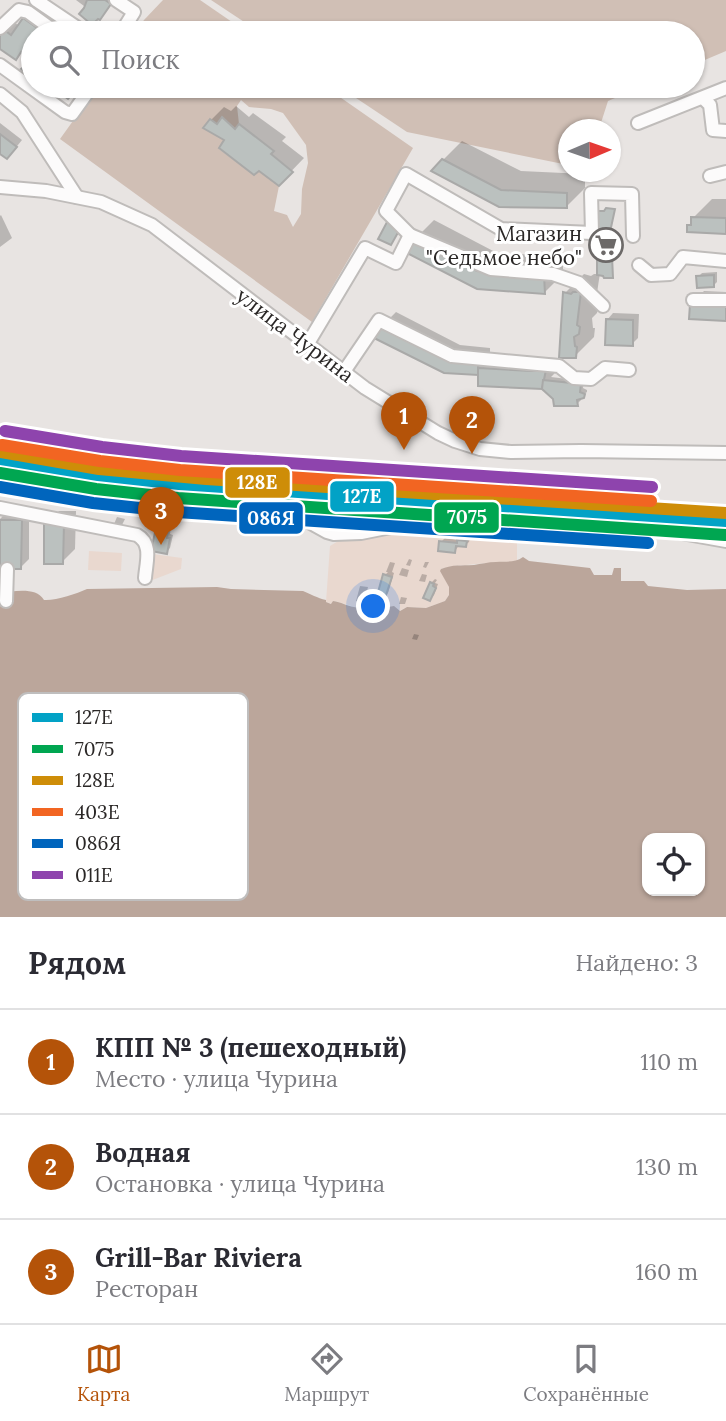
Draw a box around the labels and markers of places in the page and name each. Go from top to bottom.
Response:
place label: Магазин "Седьмое небо" [426,220,582,271]
supermarket icon: Магазин "Седьмое небо" [587,226,625,264]
pin: 1 [381,392,427,450]
pin: 2 [449,396,495,454]
pin: 3 [138,487,184,545]

